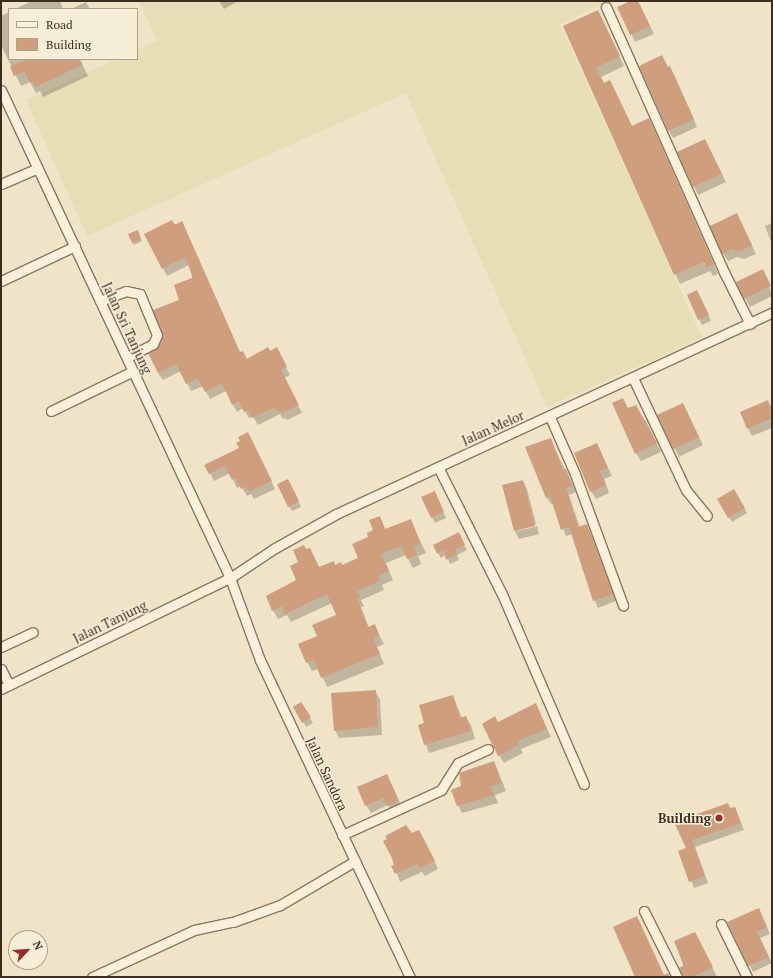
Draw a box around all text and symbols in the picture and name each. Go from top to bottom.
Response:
legend [8,8,138,60]
text: Road [46,17,73,32]
text: Building [46,37,91,52]
street label: Jalan Sri Tanjung [99,280,155,376]
street label: Jalan Melor [460,407,526,449]
street label: Jalan Tanjung [71,597,149,647]
street label: Jalan Sandora [303,735,351,813]
place label: Building [658,810,711,826]
marker: Building [714,813,724,823]
north arrow [8,930,48,970]
text: N [30,939,46,952]

